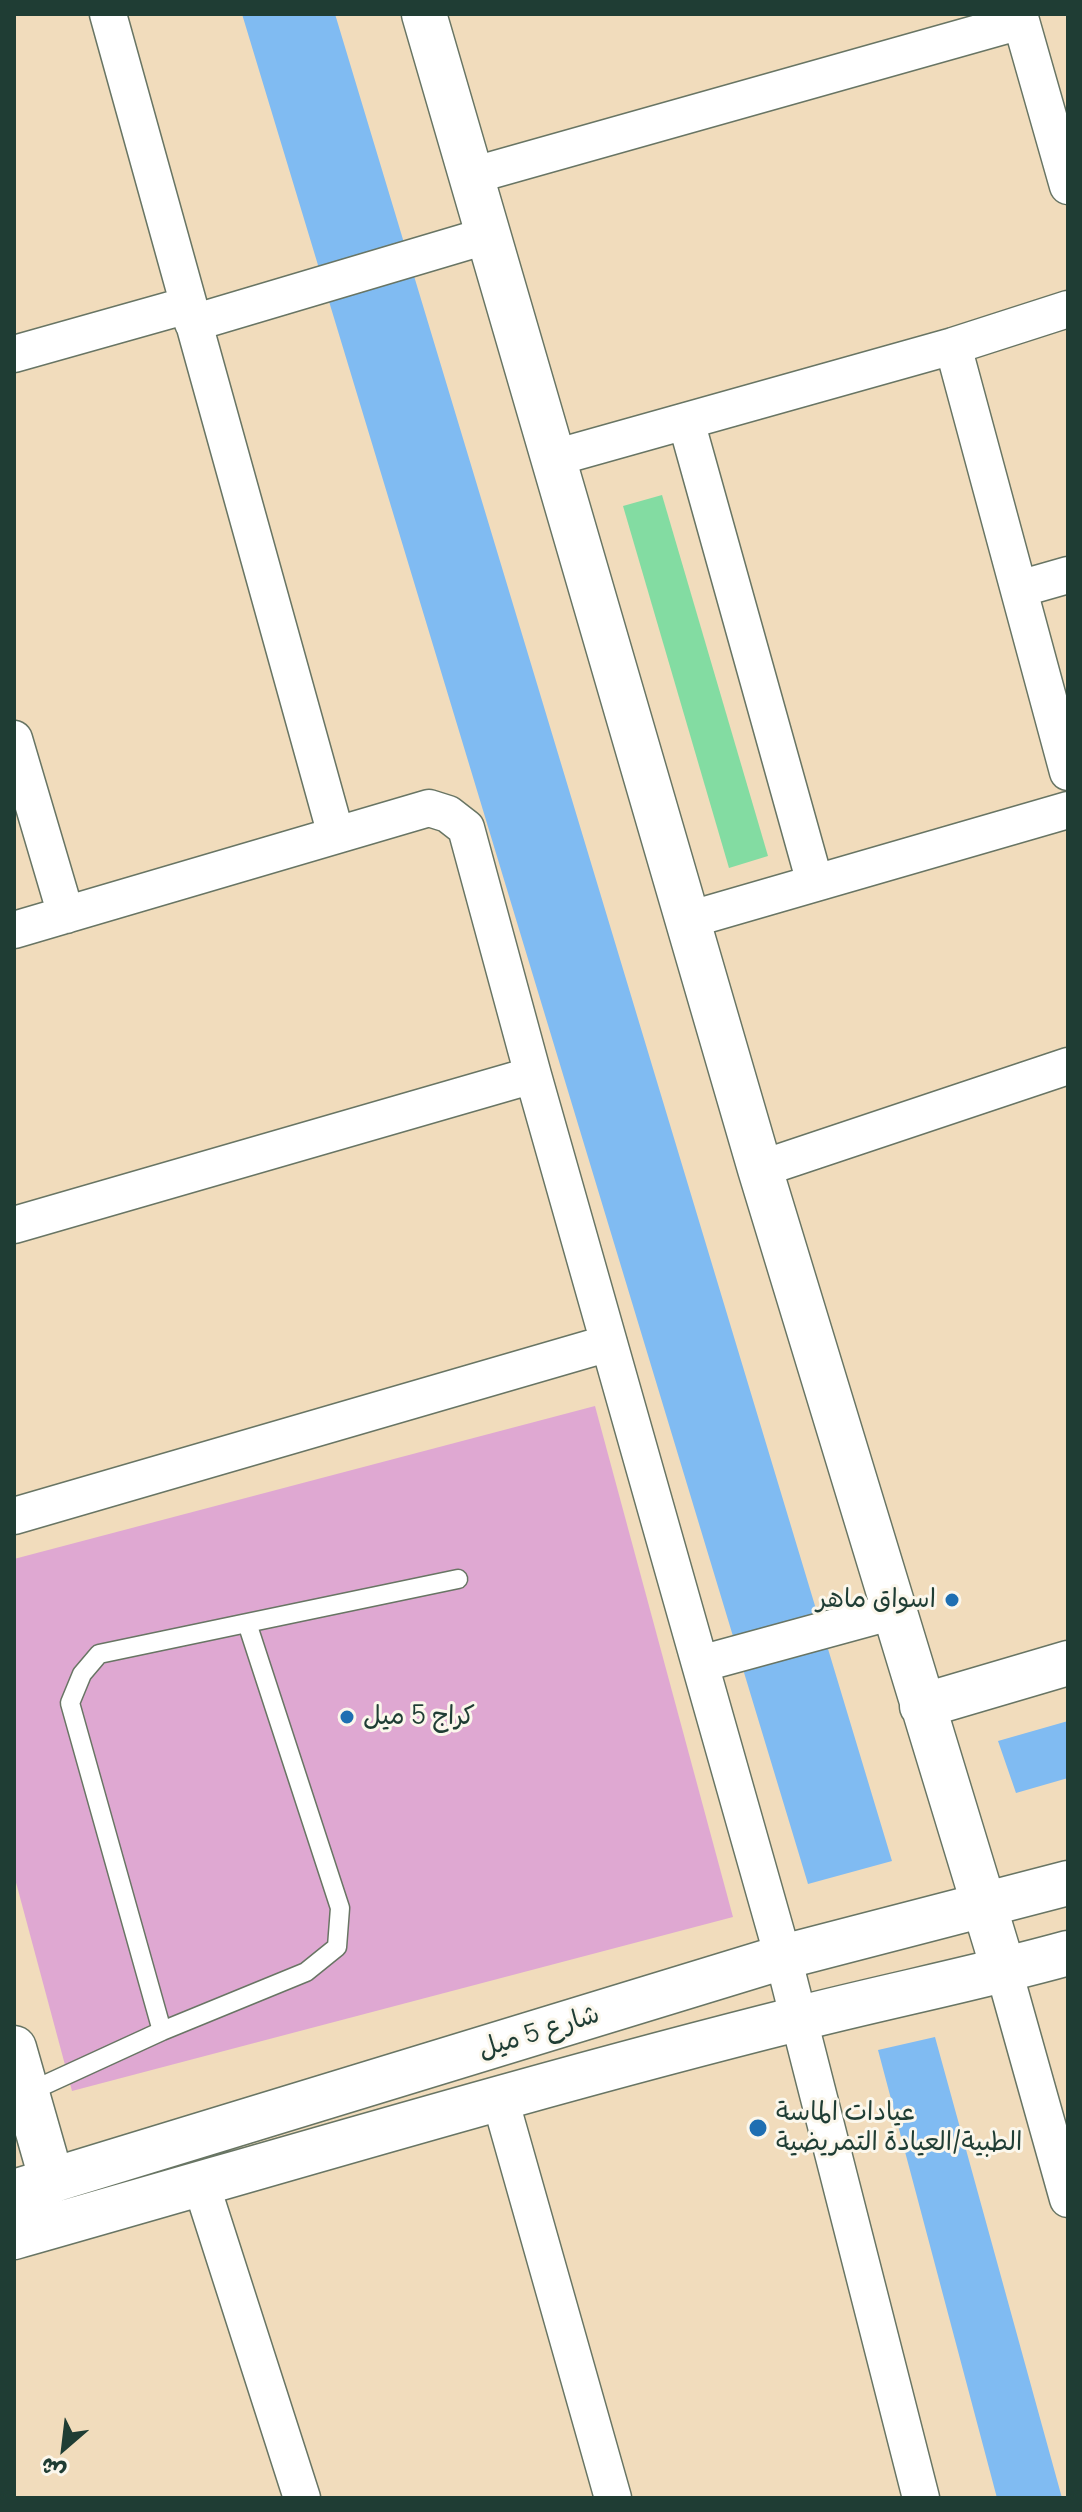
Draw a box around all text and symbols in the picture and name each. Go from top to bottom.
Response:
place label: اسواق ماهر [816,1584,936,1616]
marker: اسواق ماهر [943,1591,961,1609]
place label: كراج 5 ميل [363,1701,475,1733]
marker: كراج 5 ميل [338,1708,356,1726]
street label: شارع 5 ميل [475,1999,603,2065]
place label: عيادات الماسة الطبية/العيادة التمريضية [776,2097,1022,2158]
marker: عيادات الماسة الطبية/العيادة التمريضية [747,2117,769,2139]
north arrow [24,2408,104,2488]
text: ش [35,2451,70,2487]

